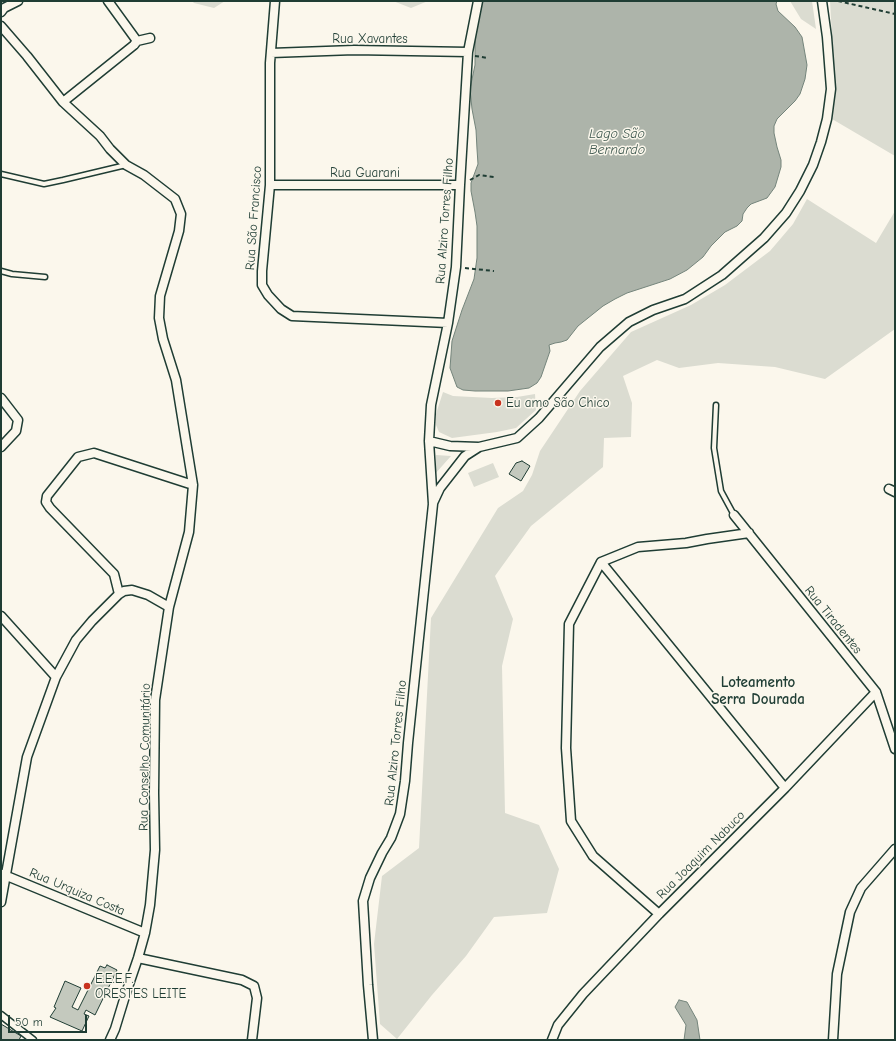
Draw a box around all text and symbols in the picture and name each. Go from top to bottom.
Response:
street label: Rua Xavantes [332,31,408,47]
water label: Lago São Bernardo [589,126,645,158]
street label: Rua Alziro Torres Filho [433,157,457,285]
street label: Rua São Francisco [243,165,265,271]
street label: Rua Guarani [330,165,400,181]
place label: Eu amo São Chico [506,395,610,411]
marker: Eu amo São Chico [493,398,503,408]
street label: Rua Tiradentes [801,583,865,657]
district label: Loteamento Serra Dourada [711,674,805,709]
street label: Rua Alziro Torres Filho [382,679,410,807]
street label: Rua Conselho Comunitário [136,683,154,831]
street label: Rua Joaquim Nabuco [654,808,748,902]
street label: Rua Urquiza Costa [27,865,127,919]
place label: E.E.E.F. ORESTES LEITE [95,971,186,1002]
marker: E.E.E.F. ORESTES LEITE [82,981,92,991]
scale bar [10,1007,89,1033]
text: 50 m [15,1015,43,1029]

